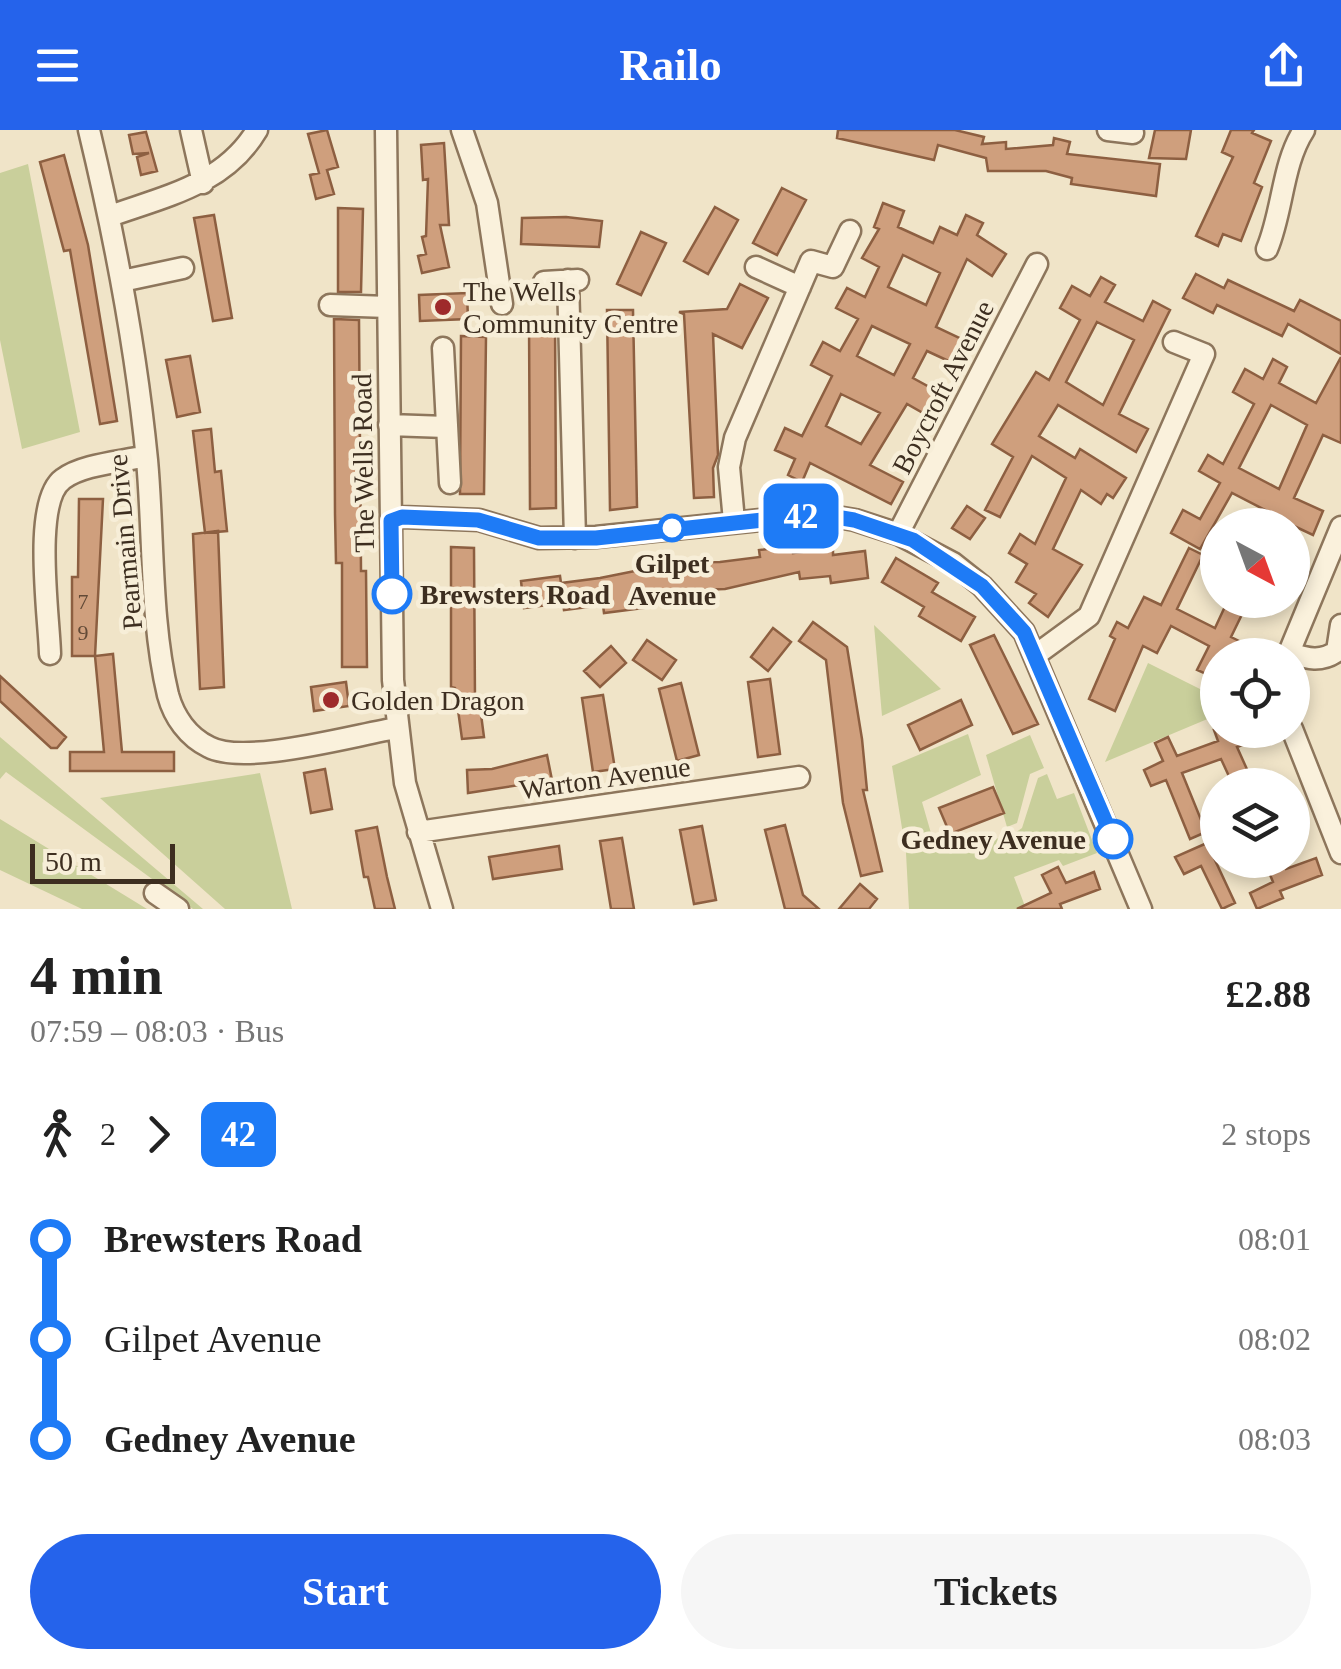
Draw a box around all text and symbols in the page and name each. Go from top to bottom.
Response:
icon: menu [30,38,85,93]
icon: share [1256,38,1311,93]
text: Railo [619,40,722,90]
place label: The Wells Community Centre [463,276,678,339]
street label: Boycroft Avenue [886,295,1000,479]
marker: The Wells Community Centre [432,296,454,318]
street label: The Wells Road [346,373,380,553]
street label: Pearmain Drive [102,453,148,631]
line badge: 42 [756,484,846,548]
text: 42 [784,497,819,536]
north arrow [1200,508,1310,618]
map controls [1200,508,1310,878]
marker: Gilpet Avenue [659,515,685,541]
place label: Gilpet Avenue [628,548,716,611]
marker: Brewsters Road [373,575,411,613]
place label: Brewsters Road [420,579,610,610]
house number: 7 [78,589,89,614]
house number: 9 [78,620,89,645]
button: locate [1200,638,1310,748]
place label: Golden Dragon [351,685,524,716]
marker: Golden Dragon [320,689,342,711]
street label: Warton Avenue [518,751,692,805]
button: layers [1200,768,1310,878]
marker: Gedney Avenue [1094,820,1132,858]
place label: Gedney Avenue [901,824,1086,855]
scale bar [30,839,175,884]
text: 50 m [45,846,102,877]
text: 4 min [30,945,163,1006]
text: £2.88 [1226,973,1311,1015]
text: 07:59 – 08:03 · Bus [30,1013,284,1049]
icon: walk [30,1107,85,1162]
icon: forward [131,1107,186,1162]
text: 42 [221,1115,256,1154]
text: 2 [100,1116,116,1152]
text: 2 stops [1221,1116,1311,1152]
text: Brewsters Road [104,1218,362,1260]
text: 08:01 [1238,1221,1311,1257]
text: Gilpet Avenue [104,1318,322,1360]
text: 08:02 [1238,1321,1311,1357]
text: Gedney Avenue [104,1418,356,1460]
text: 08:03 [1238,1421,1311,1457]
button: Start [30,1534,661,1649]
button: Tickets [681,1534,1311,1649]

